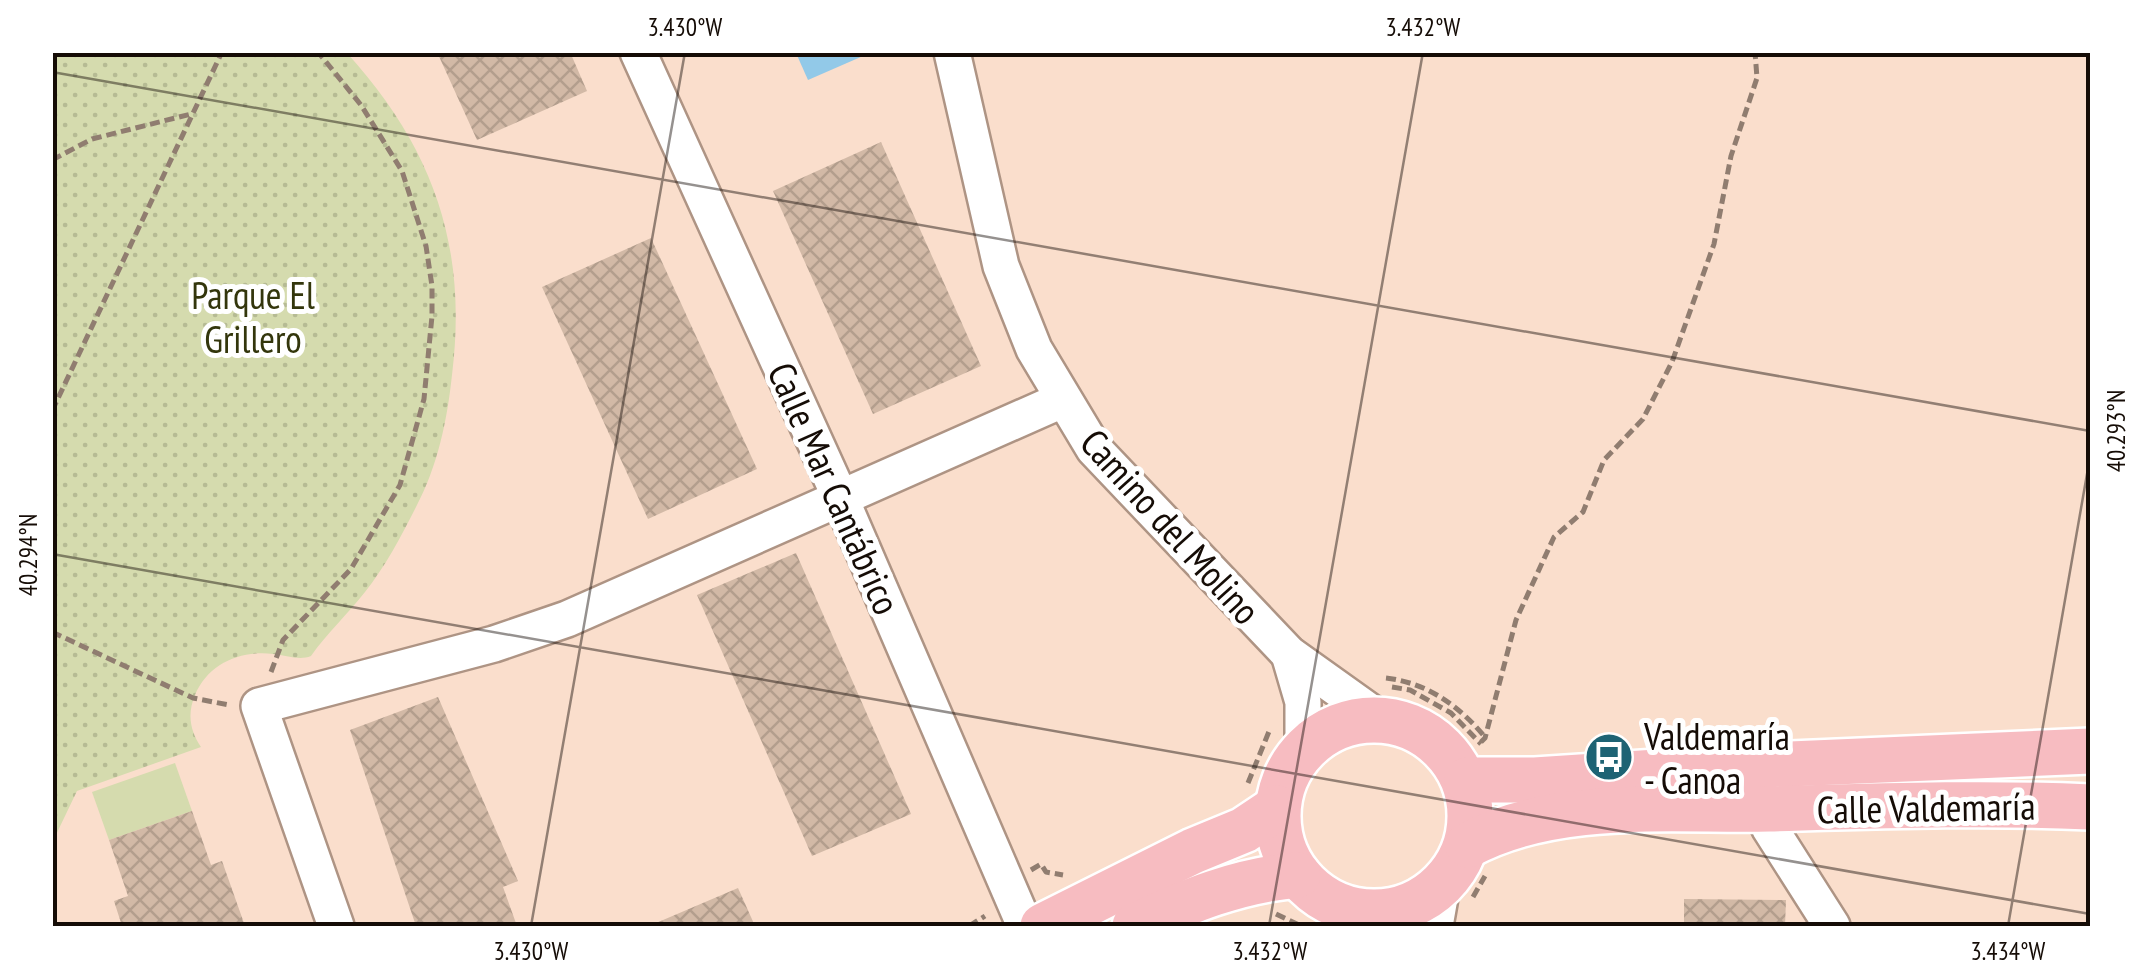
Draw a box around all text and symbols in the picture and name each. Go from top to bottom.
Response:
text: 3.430°W [648,11,723,43]
text: 3.432°W [1386,11,1461,43]
park label: Parque El Grillero [191,270,315,363]
street label: Calle Mar Cantábrico [758,355,912,621]
text: 40.293°N [2100,390,2132,472]
street label: Camino del Molino [1070,418,1272,634]
text: 40.294°N [12,514,44,596]
place label: Valdemaría - Canoa [1643,711,1790,804]
bus stop icon: Valdemaría - Canoa [1583,731,1635,783]
street label: Calle Valdemaría [1816,781,2036,833]
text: 3.430°W [494,935,569,967]
text: 3.432°W [1233,935,1308,967]
text: 3.434°W [1971,935,2046,967]

